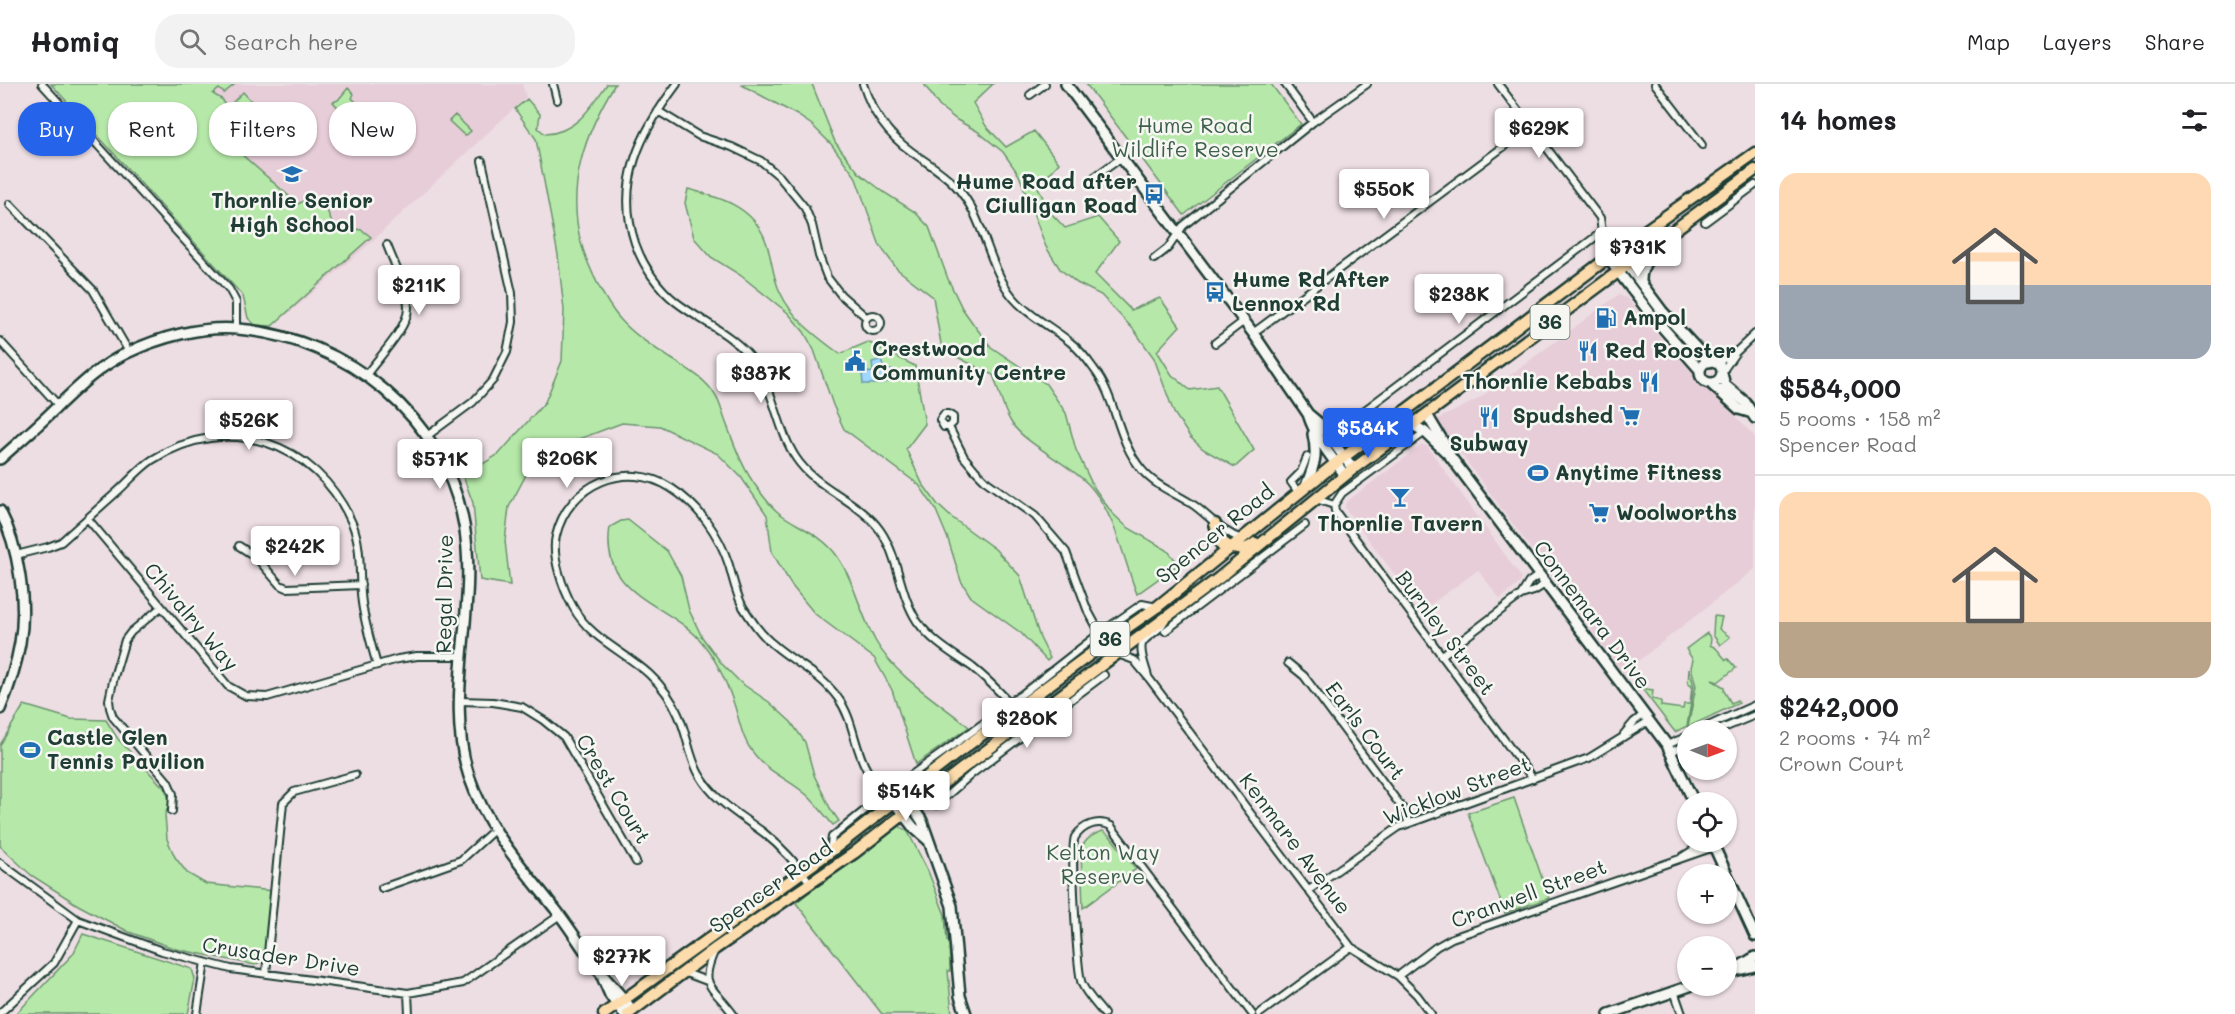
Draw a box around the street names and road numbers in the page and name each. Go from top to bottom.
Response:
road number: 36 [1530,305,1570,339]
street label: Spencer Road [1149,477,1279,589]
street label: Regal Drive [429,534,458,654]
street label: Connemara Drive [1528,534,1658,694]
street label: Chivalry Way [139,556,245,676]
street label: Burnley Street [1390,564,1502,700]
road number: 36 [1090,622,1130,656]
street label: Earls Court [1320,675,1412,785]
street label: Crest Court [571,728,658,848]
street label: Wicklow Street [1379,749,1534,830]
street label: Kenmare Avenue [1234,767,1358,919]
street label: Spencer Road [703,833,837,938]
street label: Cranwell Street [1447,852,1610,933]
street label: Crusader Drive [200,930,362,981]

